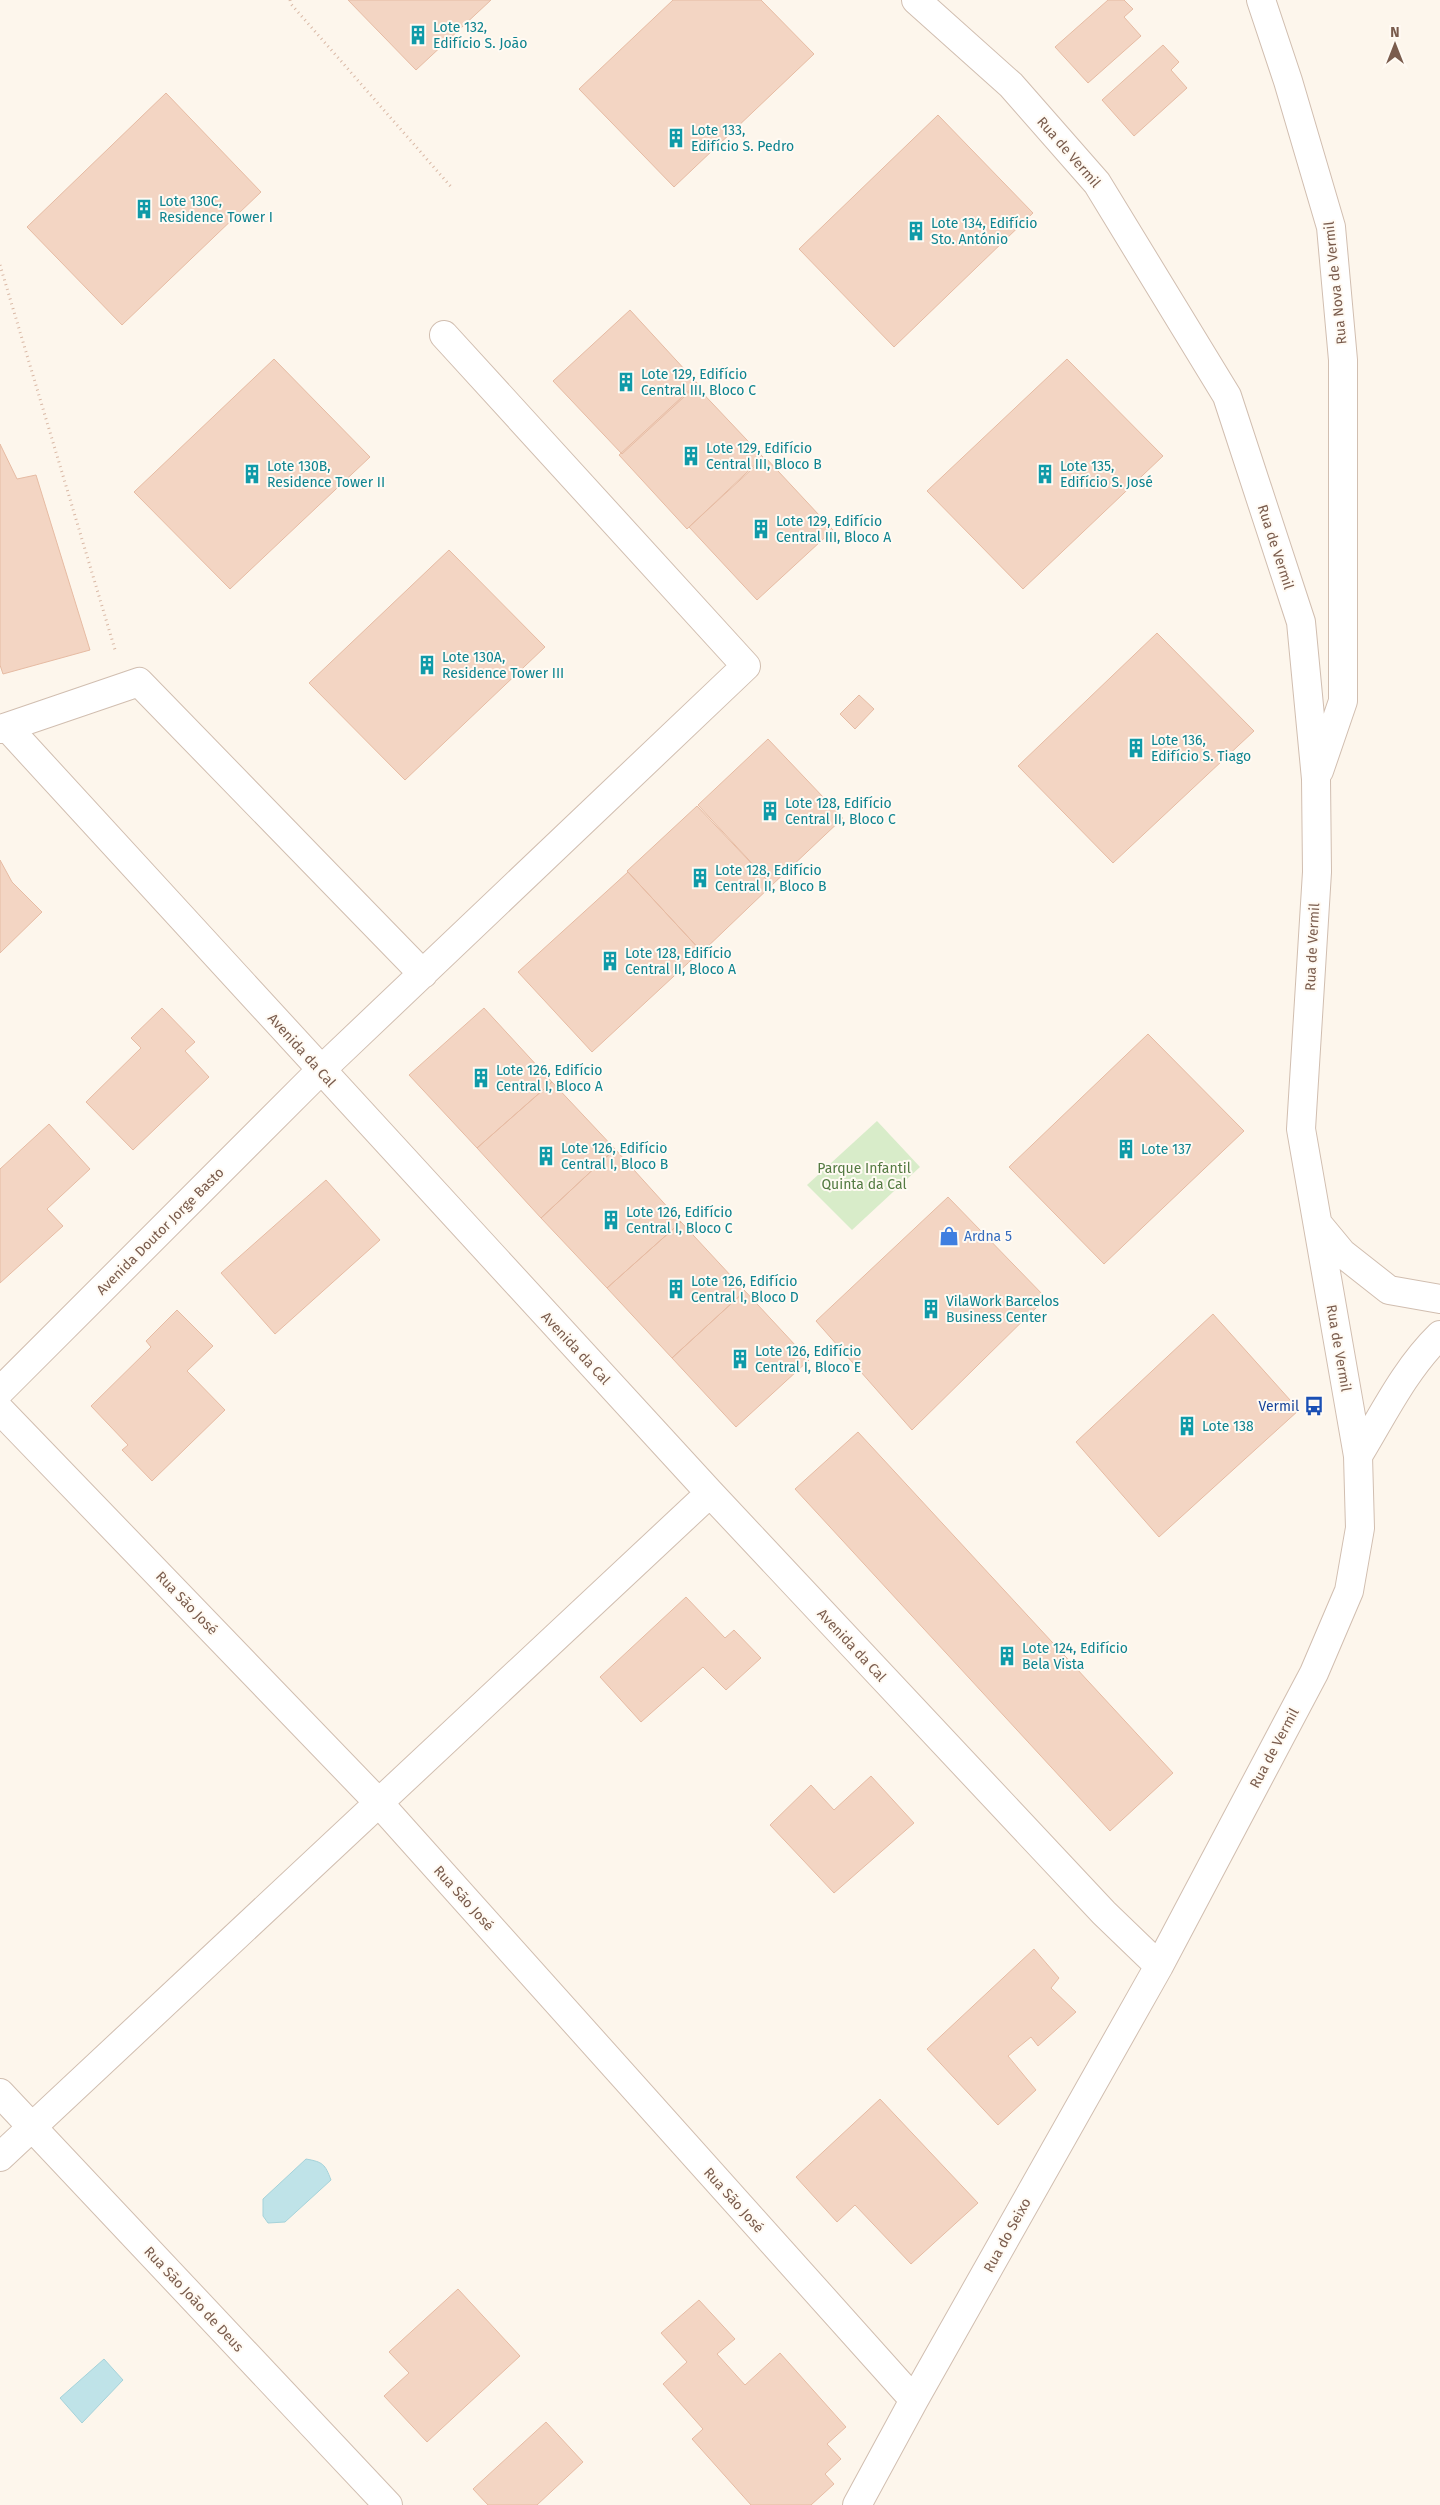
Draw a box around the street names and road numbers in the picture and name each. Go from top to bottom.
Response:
street label: Rua de Vermil [1033,113,1104,191]
street label: Rua Nova de Vermil [1321,220,1350,345]
street label: Rua de Vermil [1254,503,1297,592]
street label: Rua de Vermil [1302,903,1323,991]
street label: Avenida da Cal [264,1010,339,1091]
street label: Avenida Doutor Jorge Basto [93,1164,228,1299]
street label: Rua de Vermil [1322,1303,1355,1393]
street label: Avenida da Cal [538,1308,614,1388]
street label: Rua São José [152,1568,221,1639]
street label: Avenida da Cal [814,1605,890,1685]
street label: Rua de Vermil [1246,1705,1303,1791]
street label: Rua São José [430,1862,497,1934]
street label: Rua São José [700,2164,767,2236]
street label: Rua do Seixo [980,2195,1035,2275]
street label: Rua São João de Deus [140,2243,247,2356]

